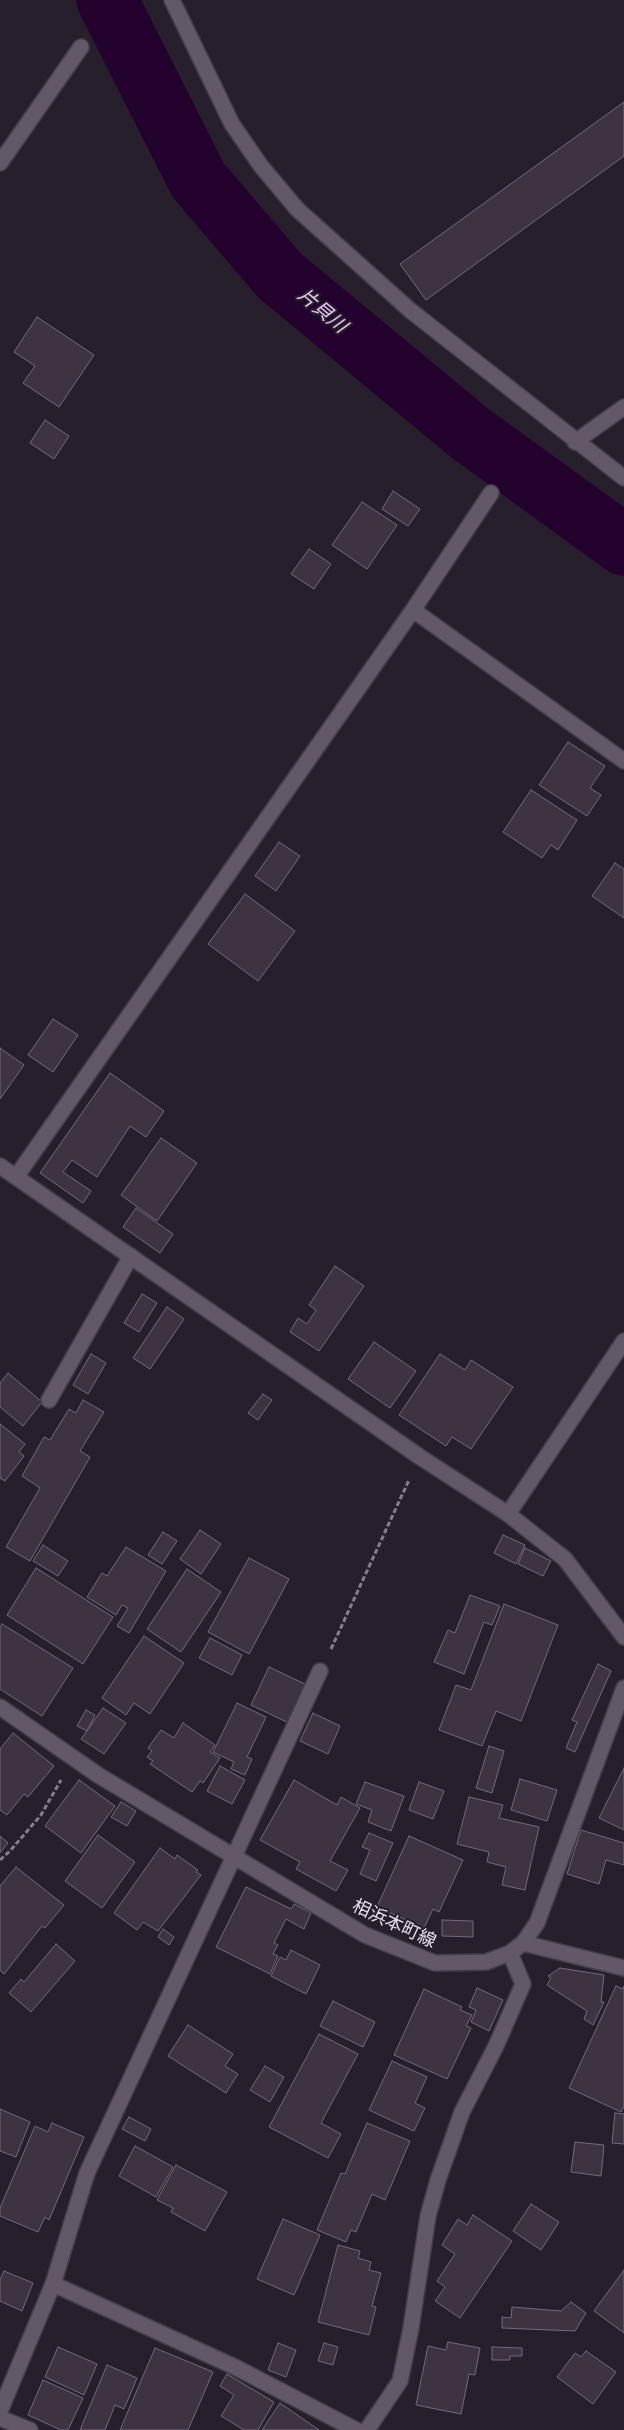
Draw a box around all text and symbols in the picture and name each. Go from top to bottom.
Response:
water label: 片貝川 [293,284,351,338]
street label: 相浜本町線 [349,1895,439,1953]

